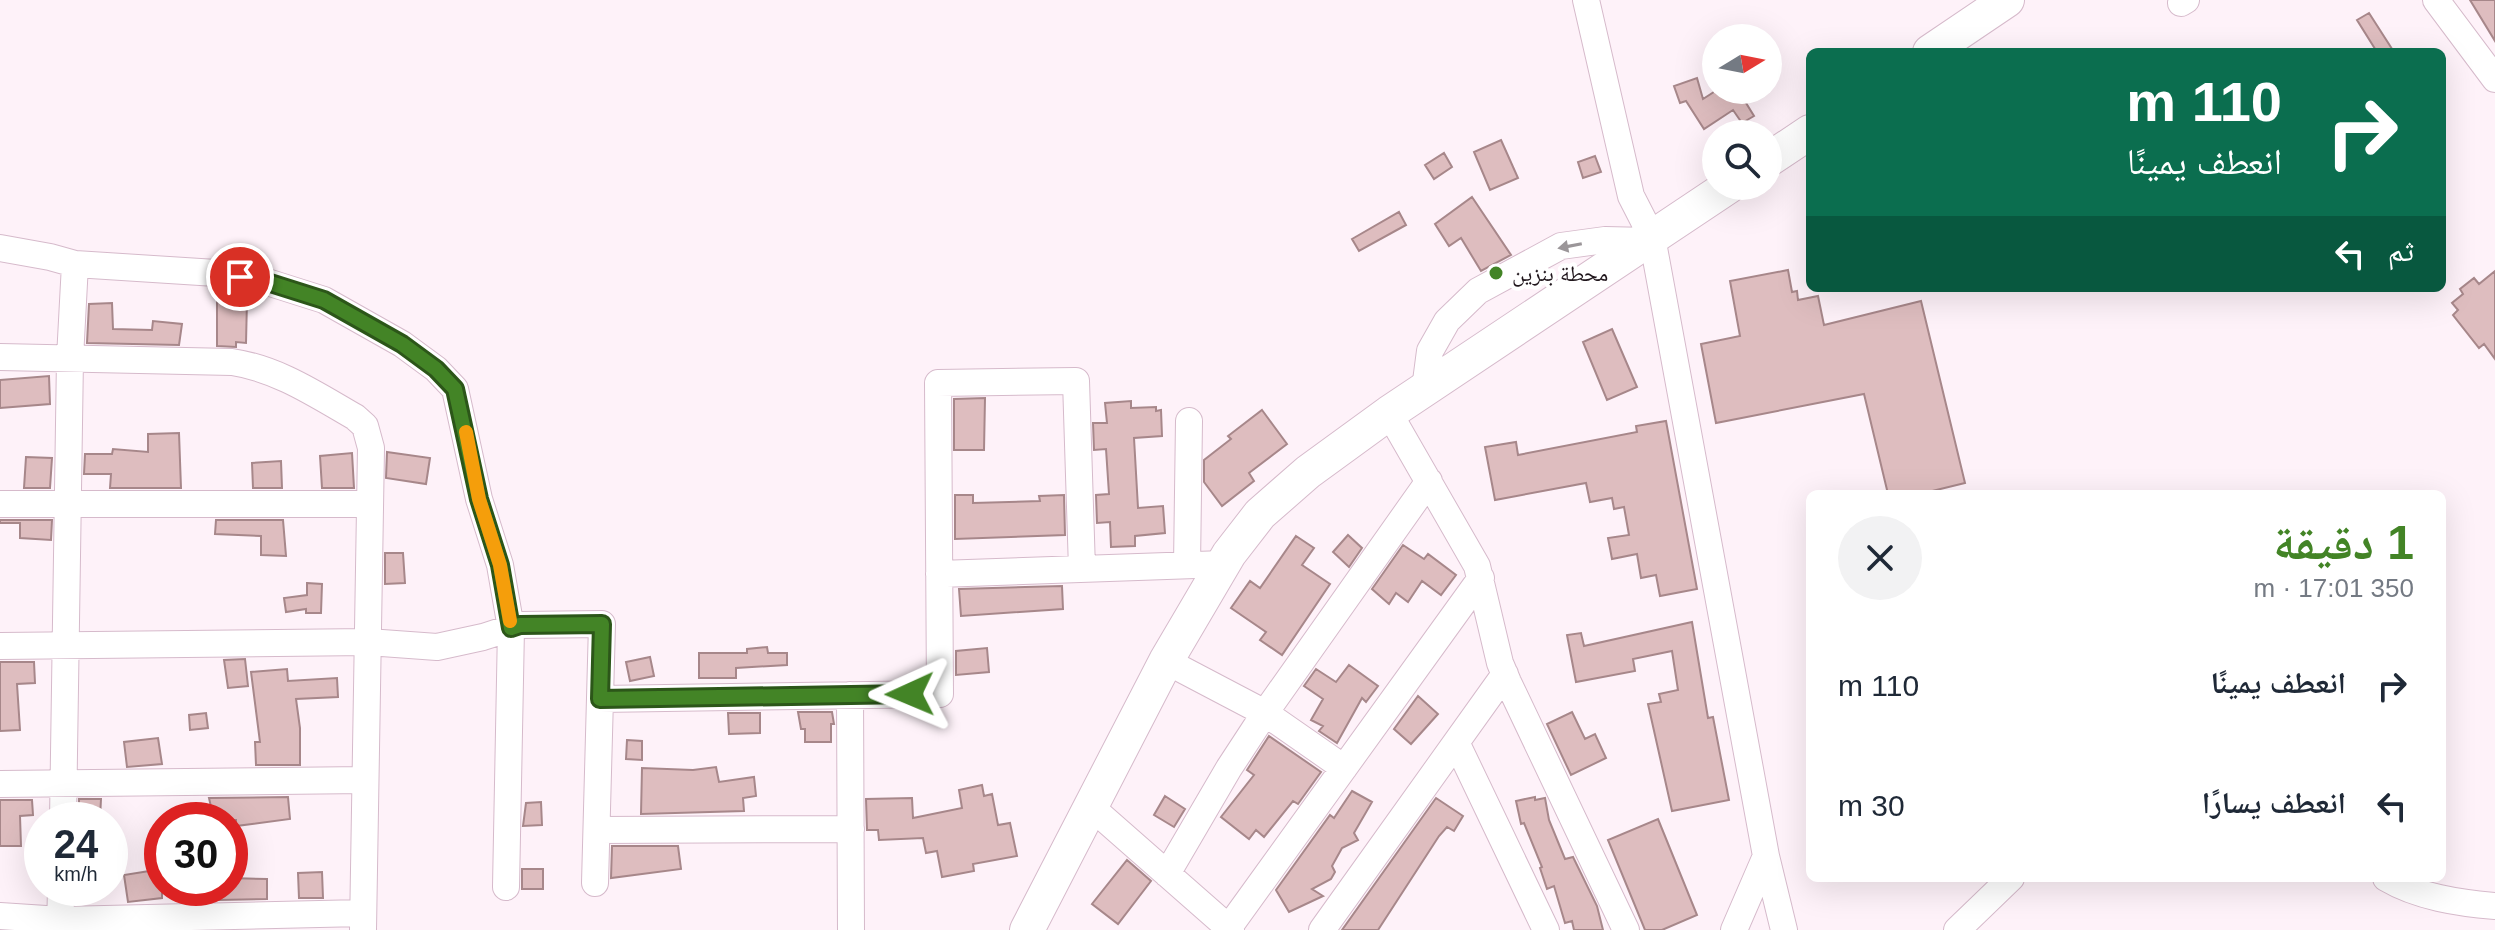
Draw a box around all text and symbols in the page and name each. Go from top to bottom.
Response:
north arrow [1702,24,1782,104]
map controls [1702,24,1782,200]
text: 110 m [2126,70,2282,133]
icon: right [2310,80,2414,184]
button: search [1702,120,1782,200]
text: انعطف يمينًا [2127,141,2282,182]
icon: left [2328,232,2372,276]
text: ثم [2388,234,2414,267]
one-way arrow [1558,240,1583,252]
pin [206,243,274,311]
icon: arrive [218,255,262,299]
place label: محطة بنزين [1512,261,1608,287]
marker: محطة بنزين [1487,264,1505,282]
button: close [1838,516,1922,600]
text: 1 دقيقة [2273,516,2414,569]
text: 350 m · 17:01 [2254,573,2414,603]
position arrow [868,652,952,736]
icon: right [2370,664,2414,708]
text: انعطف يمينًا [2210,666,2346,699]
text: 110 m [1838,669,1919,702]
icon: left [2370,784,2414,828]
text: انعطف يسارًا [2202,786,2346,819]
text: 30 m [1838,789,1905,822]
speed limit sign: 30 [144,802,248,906]
text: 24 [54,822,98,866]
text: km/h [54,863,98,885]

